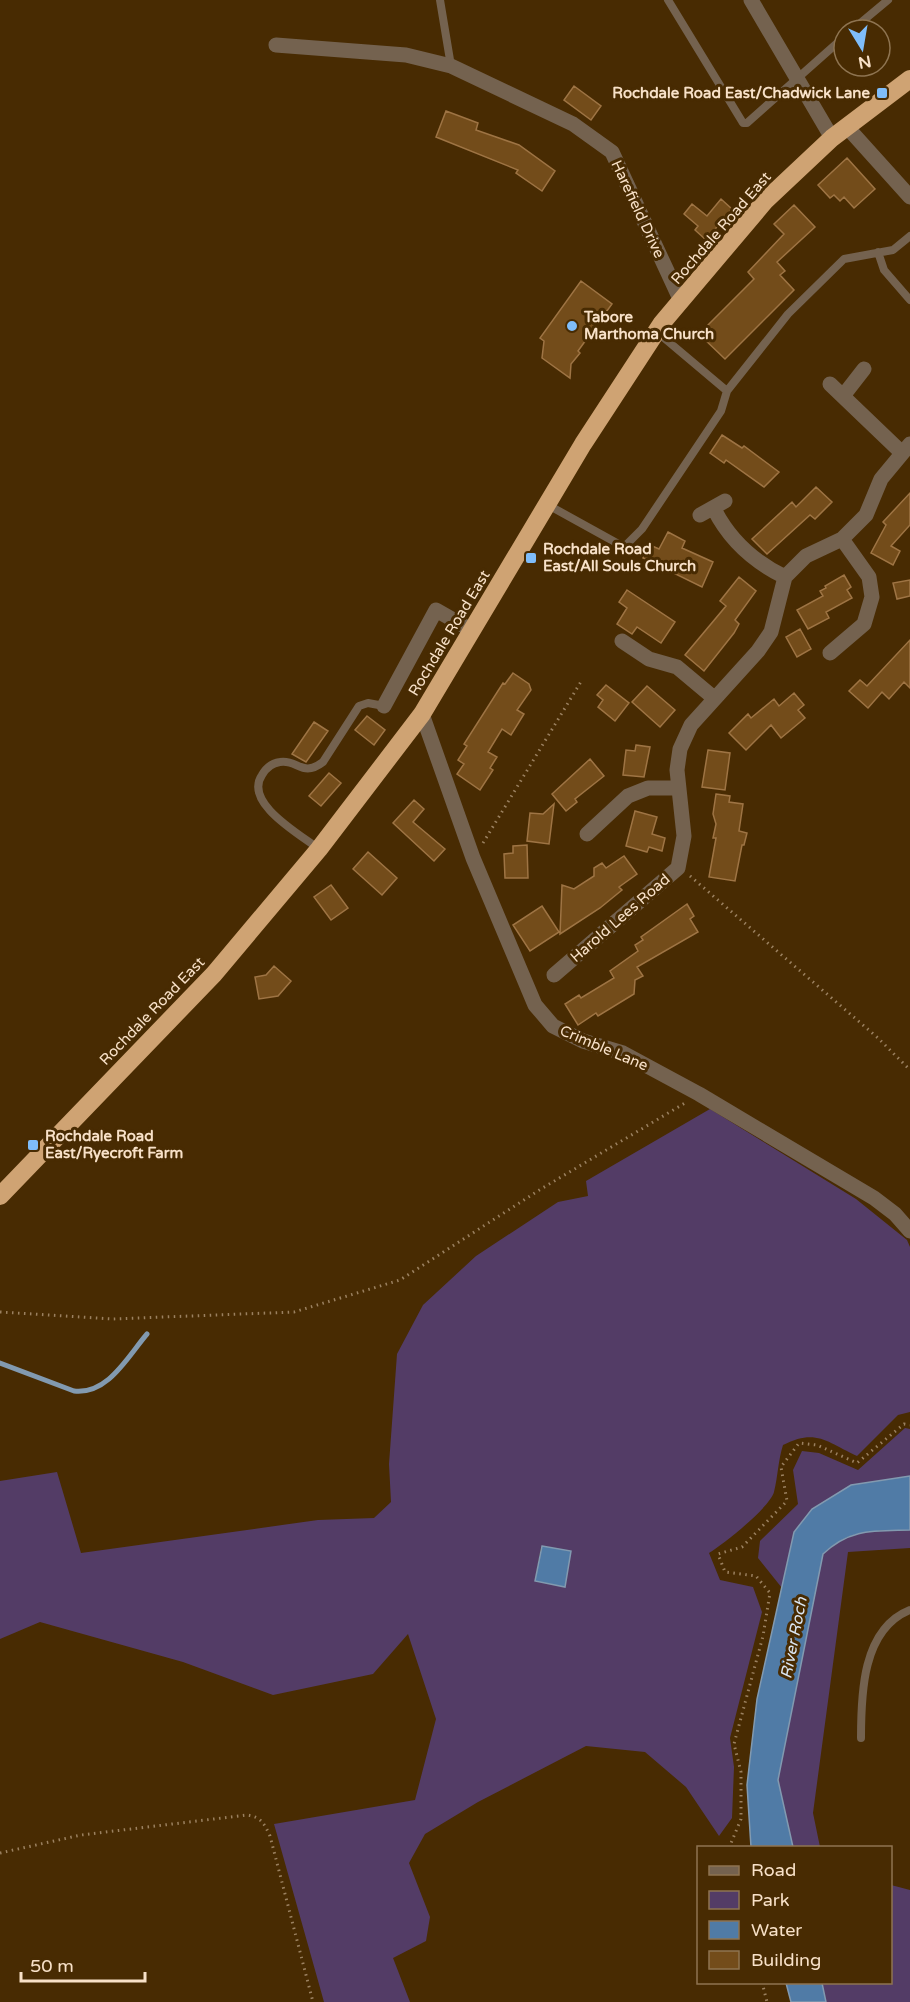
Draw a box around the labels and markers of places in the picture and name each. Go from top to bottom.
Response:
place label: Rochdale Road East/Chadwick Lane [612,84,871,102]
marker: Rochdale Road East/Chadwick Lane [875,86,889,100]
place label: Tabore Marthoma Church [583,308,714,343]
marker: Tabore Marthoma Church [565,319,579,333]
place label: Rochdale Road East/All Souls Church [543,540,696,575]
marker: Rochdale Road East/All Souls Church [524,551,538,565]
place label: Rochdale Road East/Ryecroft Farm [45,1127,183,1163]
marker: Rochdale Road East/Ryecroft Farm [26,1138,40,1152]

